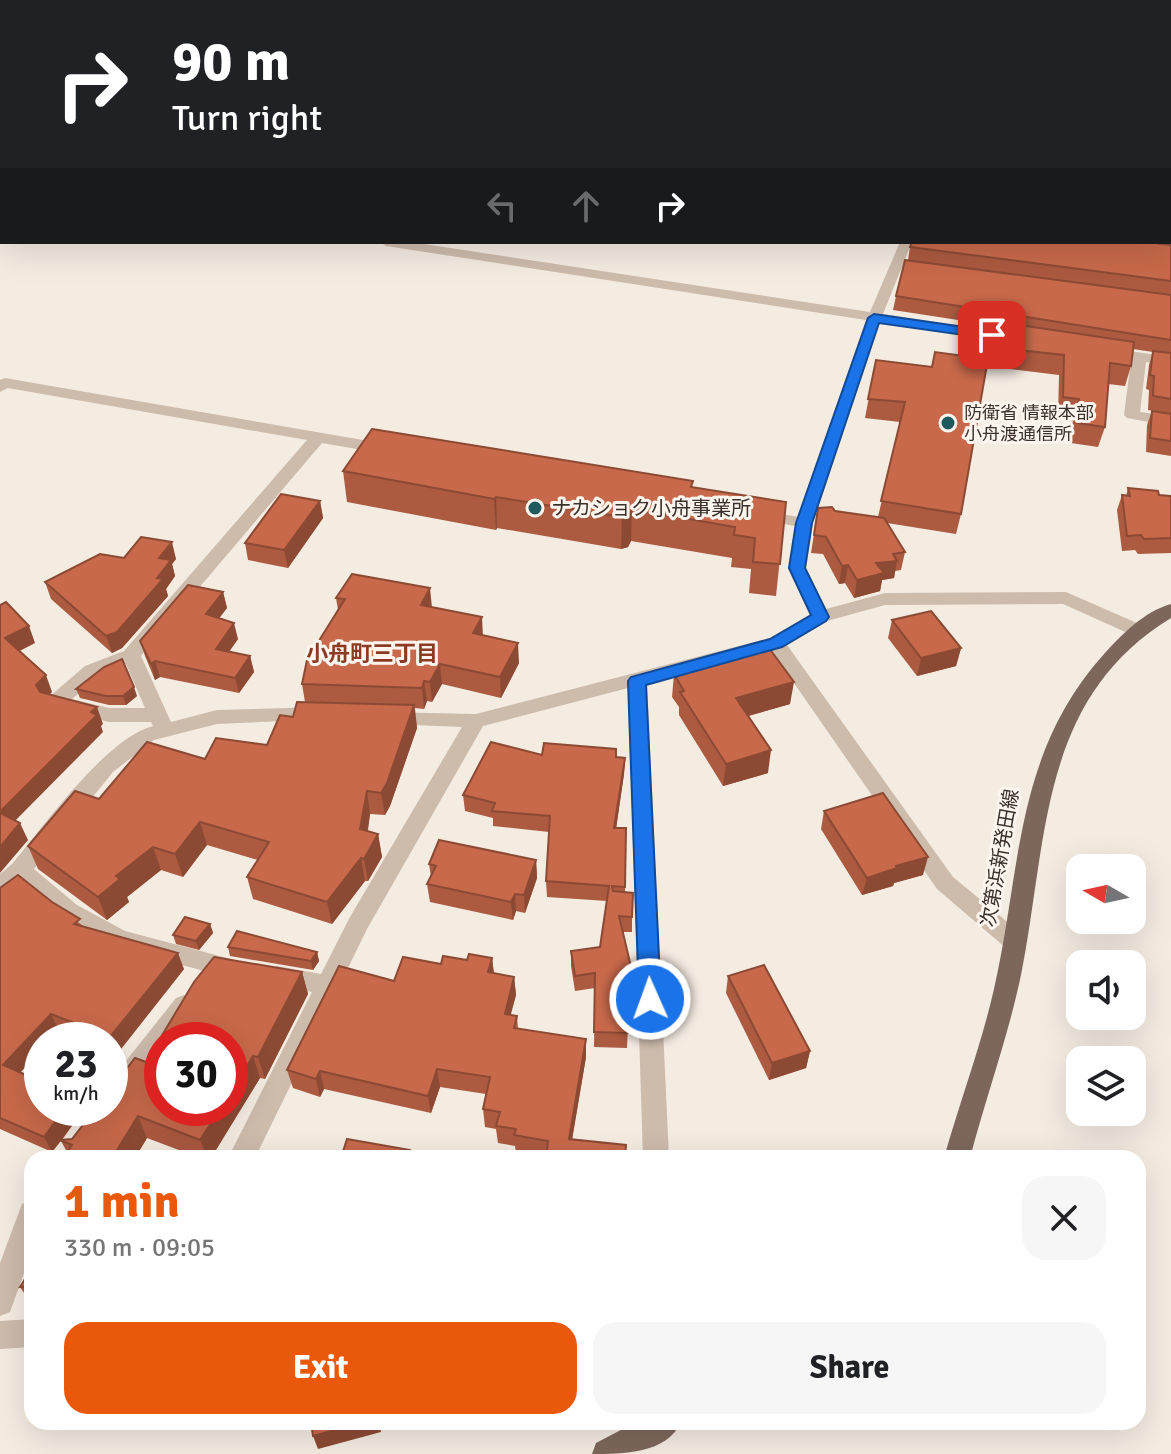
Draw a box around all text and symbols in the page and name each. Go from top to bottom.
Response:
text: 90 m [172,27,290,96]
icon: right [40,32,144,136]
text: Turn right [172,96,322,141]
icon: left [480,184,524,228]
icon: ahead [564,184,608,228]
icon: right [648,184,692,228]
pin [958,301,1026,369]
icon: arrive [970,313,1014,357]
place label: 防衛省 情報本部 小舟渡通信所 [964,402,1094,445]
marker: 防衛省 情報本部 小舟渡通信所 [939,414,957,432]
place label: ナカショク小舟事業所 [551,496,751,521]
marker: ナカショク小舟事業所 [526,499,544,517]
district label: 小舟町三丁目 [306,640,438,667]
street label: 次第浜新発田線 [976,787,1024,929]
north arrow [1066,854,1146,934]
map controls [1066,854,1146,1126]
button: sound [1066,950,1146,1030]
position arrow [608,957,692,1041]
speed limit sign: 30 [144,1022,248,1126]
text: 23 [54,1039,98,1089]
button: layers [1066,1046,1146,1126]
text: km/h [53,1081,99,1106]
text: 1 min [64,1172,180,1231]
button: close [1022,1176,1106,1260]
text: 330 m · 09:05 [64,1232,215,1264]
button: Exit [64,1322,577,1414]
button: Share [593,1322,1106,1414]

